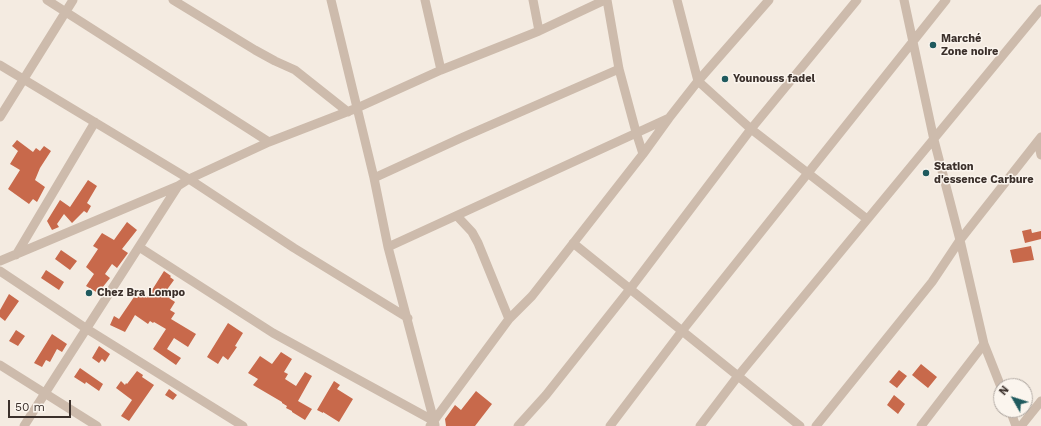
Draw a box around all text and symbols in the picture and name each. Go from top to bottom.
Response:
place label: Marché Zone noire [941,32,998,58]
marker: Marché Zone noire [928,40,938,50]
place label: Younouss fadel [733,72,815,86]
marker: Younouss fadel [720,74,730,84]
place label: Station d'essence Carbure [934,160,1034,186]
marker: Station d'essence Carbure [921,168,931,178]
place label: Chez Bra Lompo [97,286,185,300]
marker: Chez Bra Lompo [84,288,94,298]
north arrow [993,378,1033,418]
text: N [996,384,1012,398]
scale bar [10,392,73,418]
text: 50 m [15,400,45,414]

